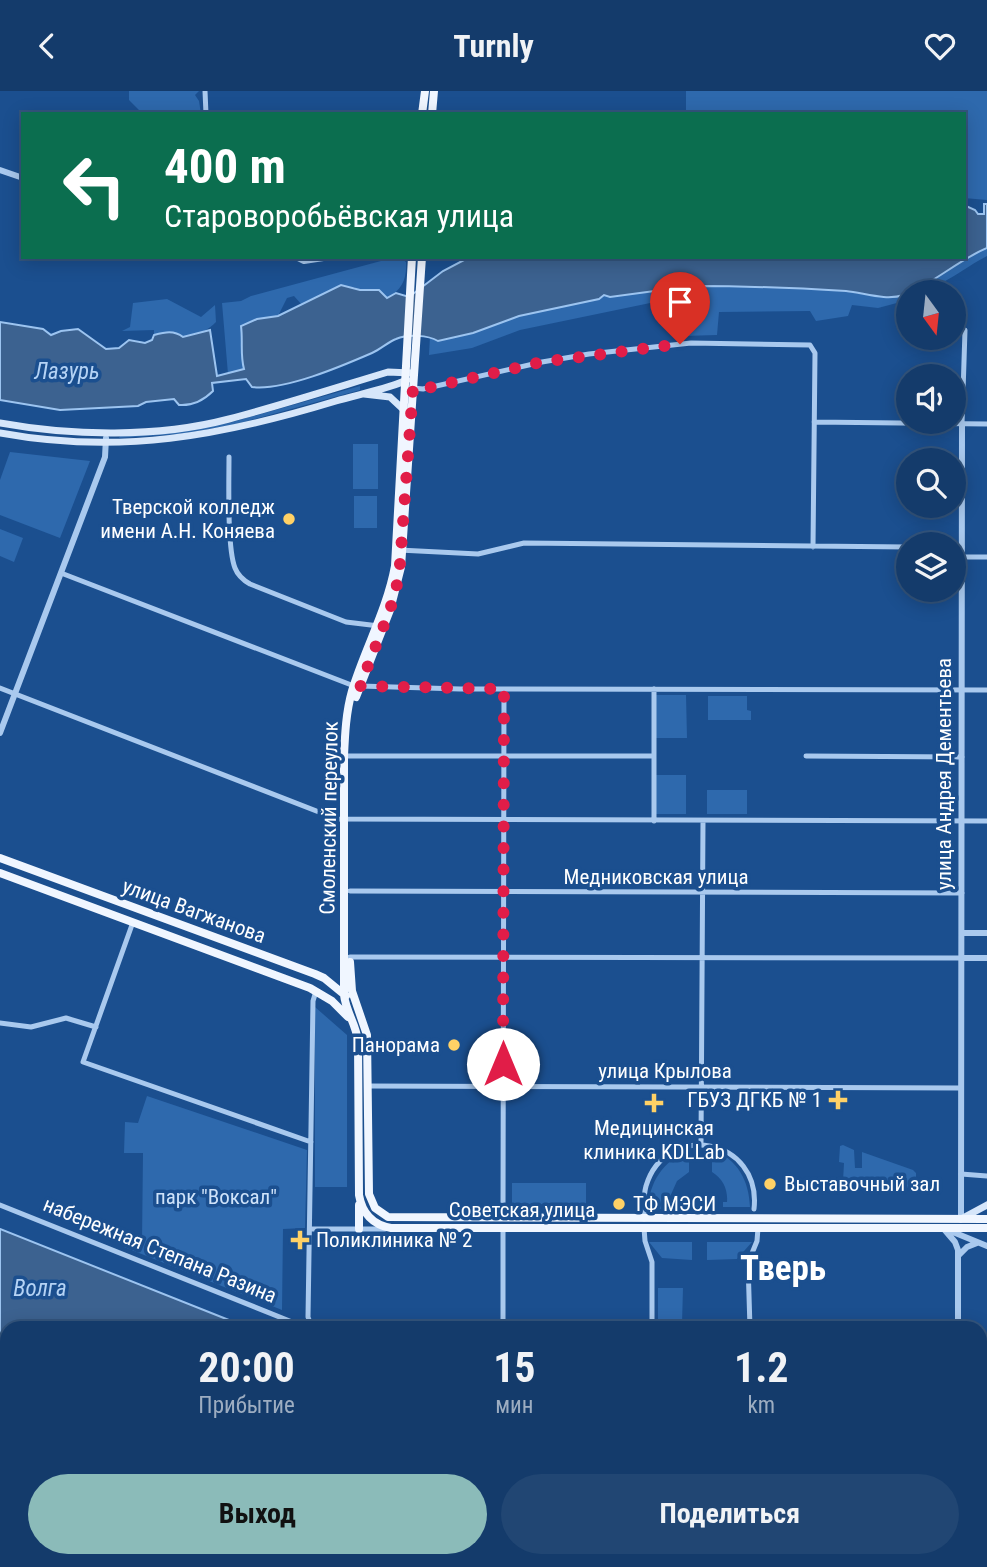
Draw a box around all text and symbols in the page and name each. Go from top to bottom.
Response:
icon: back [28,27,66,65]
text: Turnly [453,27,534,65]
icon: heart [921,27,959,65]
text: 400 m [164,138,286,195]
icon: left [49,140,140,231]
text: Староворобьёвская улица [164,197,514,235]
pin [650,272,710,344]
north arrow [896,280,966,350]
map controls [896,280,966,602]
icon: arrive [661,283,699,321]
water label: Лазурь [33,358,100,385]
button: sound [896,364,966,434]
button: search [896,448,966,518]
place label: Тверской колледж имени А.Н. Коняева [100,495,275,543]
marker: Тверской колледж имени А.Н. Коняева [281,511,297,527]
button: layers [896,532,966,602]
street label: улица Андрея Дементьева [932,658,956,890]
street label: Смоленский переулок [315,721,343,915]
street label: Медниковская улица [564,865,748,889]
street label: улица Вагжанова [119,874,269,948]
position arrow [466,1027,540,1101]
place label: Панорама [352,1033,440,1057]
marker: Панорама [446,1037,462,1053]
street label: улица Крылова [598,1059,732,1083]
place label: ГБУЗ ДГКБ № 1 [687,1088,822,1112]
marker: ГБУЗ ДГКБ № 1 [828,1090,848,1110]
marker: Медицинская клиника KDLLab [644,1093,664,1113]
place label: Медицинская клиника KDLLab [583,1116,725,1164]
place label: Выставочный зал [784,1172,940,1196]
marker: Выставочный зал [762,1176,778,1192]
park label: парк "Воксал" [155,1185,277,1209]
street label: набережная Степана Разина [40,1192,280,1308]
place label: ТФ МЭСИ [633,1192,716,1216]
marker: ТФ МЭСИ [611,1196,627,1212]
street label: Советская улица [449,1198,595,1222]
place label: Поликлиника № 2 [316,1228,472,1252]
marker: Поликлиника № 2 [290,1230,310,1250]
district label: Тверь [740,1248,826,1289]
water label: Волга [13,1275,67,1302]
text: 20:00 [198,1343,295,1392]
text: 15 [493,1343,536,1392]
text: 1.2 [734,1343,789,1392]
text: Прибытие [198,1392,295,1419]
text: мин [495,1392,533,1419]
text: km [747,1392,775,1419]
button: Выход [28,1474,487,1554]
button: Поделиться [501,1474,959,1554]

